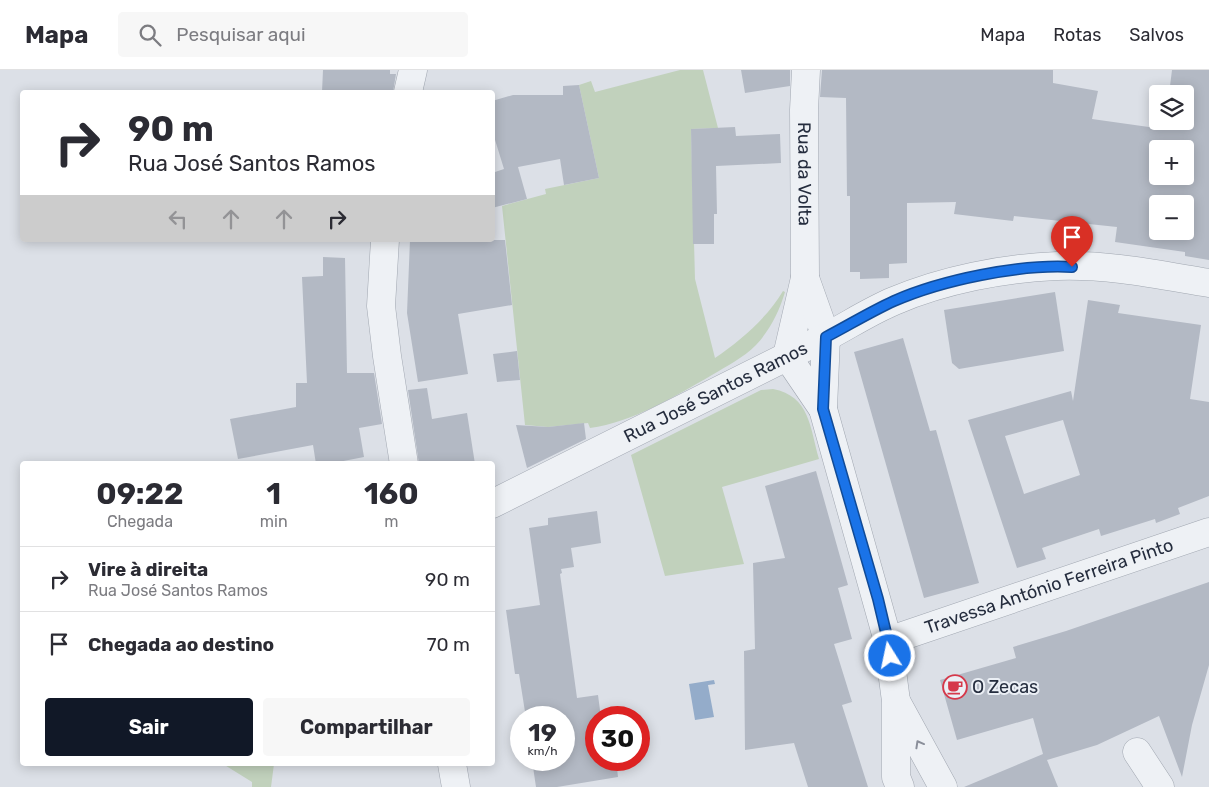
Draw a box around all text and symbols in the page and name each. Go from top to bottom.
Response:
search box [118,12,468,57]
text: Mapa [25,21,88,49]
icon: search [136,21,164,49]
text: Pesquisar aqui [176,23,306,46]
text: Mapa [980,24,1025,46]
text: Rotas [1053,24,1101,46]
text: Salvos [1129,24,1184,46]
map controls [1149,85,1194,240]
button: layers [1149,85,1194,130]
text: 90 m [128,108,214,150]
icon: right [45,110,110,175]
street label: Rua da Volta [793,122,816,226]
button: + [1149,140,1194,185]
text: Rua José Santos Ramos [128,150,376,177]
button: − [1149,195,1194,240]
icon: left [164,205,192,233]
icon: ahead [217,205,245,233]
icon: ahead [270,205,298,233]
icon: right [323,205,351,233]
pin [1051,216,1093,267]
icon: arrive [1058,223,1086,251]
street label: Rua José Santos Ramos [620,337,811,447]
text: 09:22 [96,476,184,512]
text: 1 [266,476,281,512]
text: 160 [364,476,419,512]
text: Chegada [107,512,173,531]
text: min [260,512,288,531]
text: m [384,512,398,531]
street label: Travessa António Ferreira Pinto [922,534,1176,639]
text: Vire à direita [88,558,208,581]
icon: right [45,565,73,593]
text: 90 m [425,568,470,591]
text: Rua José Santos Ramos [88,581,268,600]
position arrow [863,629,915,681]
icon: arrive [45,630,73,658]
text: Chegada ao destino [88,633,274,656]
text: 70 m [427,633,470,656]
cafe icon: O Zecas [942,674,968,700]
place label: O Zecas [972,676,1038,698]
button: Sair [45,698,253,756]
button: Compartilhar [263,698,470,756]
speed limit sign: 30 [585,706,650,771]
text: 19 [528,718,557,747]
one-way arrow [916,740,926,749]
text: km/h [528,744,557,758]

